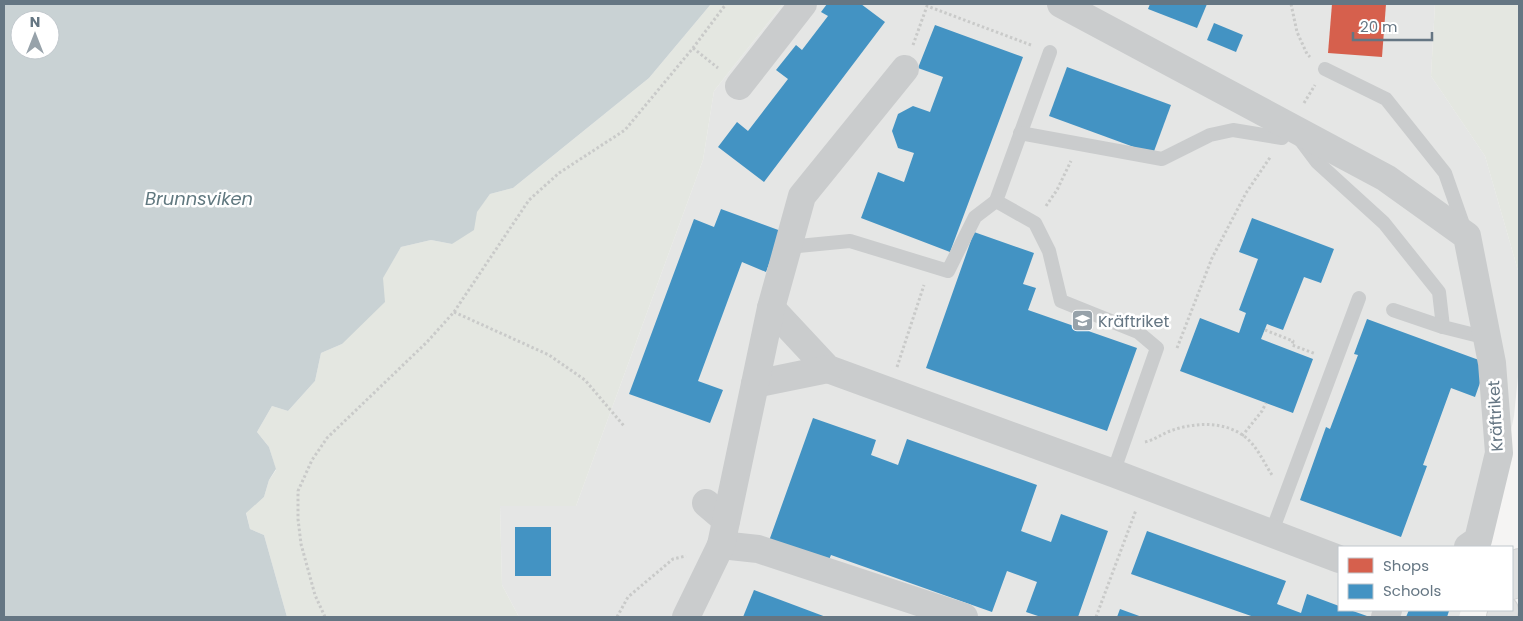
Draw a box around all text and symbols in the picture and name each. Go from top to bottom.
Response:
north arrow [10,10,60,60]
scale bar [1353,10,1432,42]
text: N [30,12,40,32]
text: 20 m [1360,16,1398,37]
water label: Brunnsviken [145,186,253,211]
school or university icon: Kräftriket [1070,309,1094,333]
place label: Kräftriket [1098,310,1170,333]
street label: Kräftriket [1482,380,1509,452]
legend [1338,546,1513,611]
text: Shops [1383,555,1429,576]
text: Schools [1383,580,1441,601]

